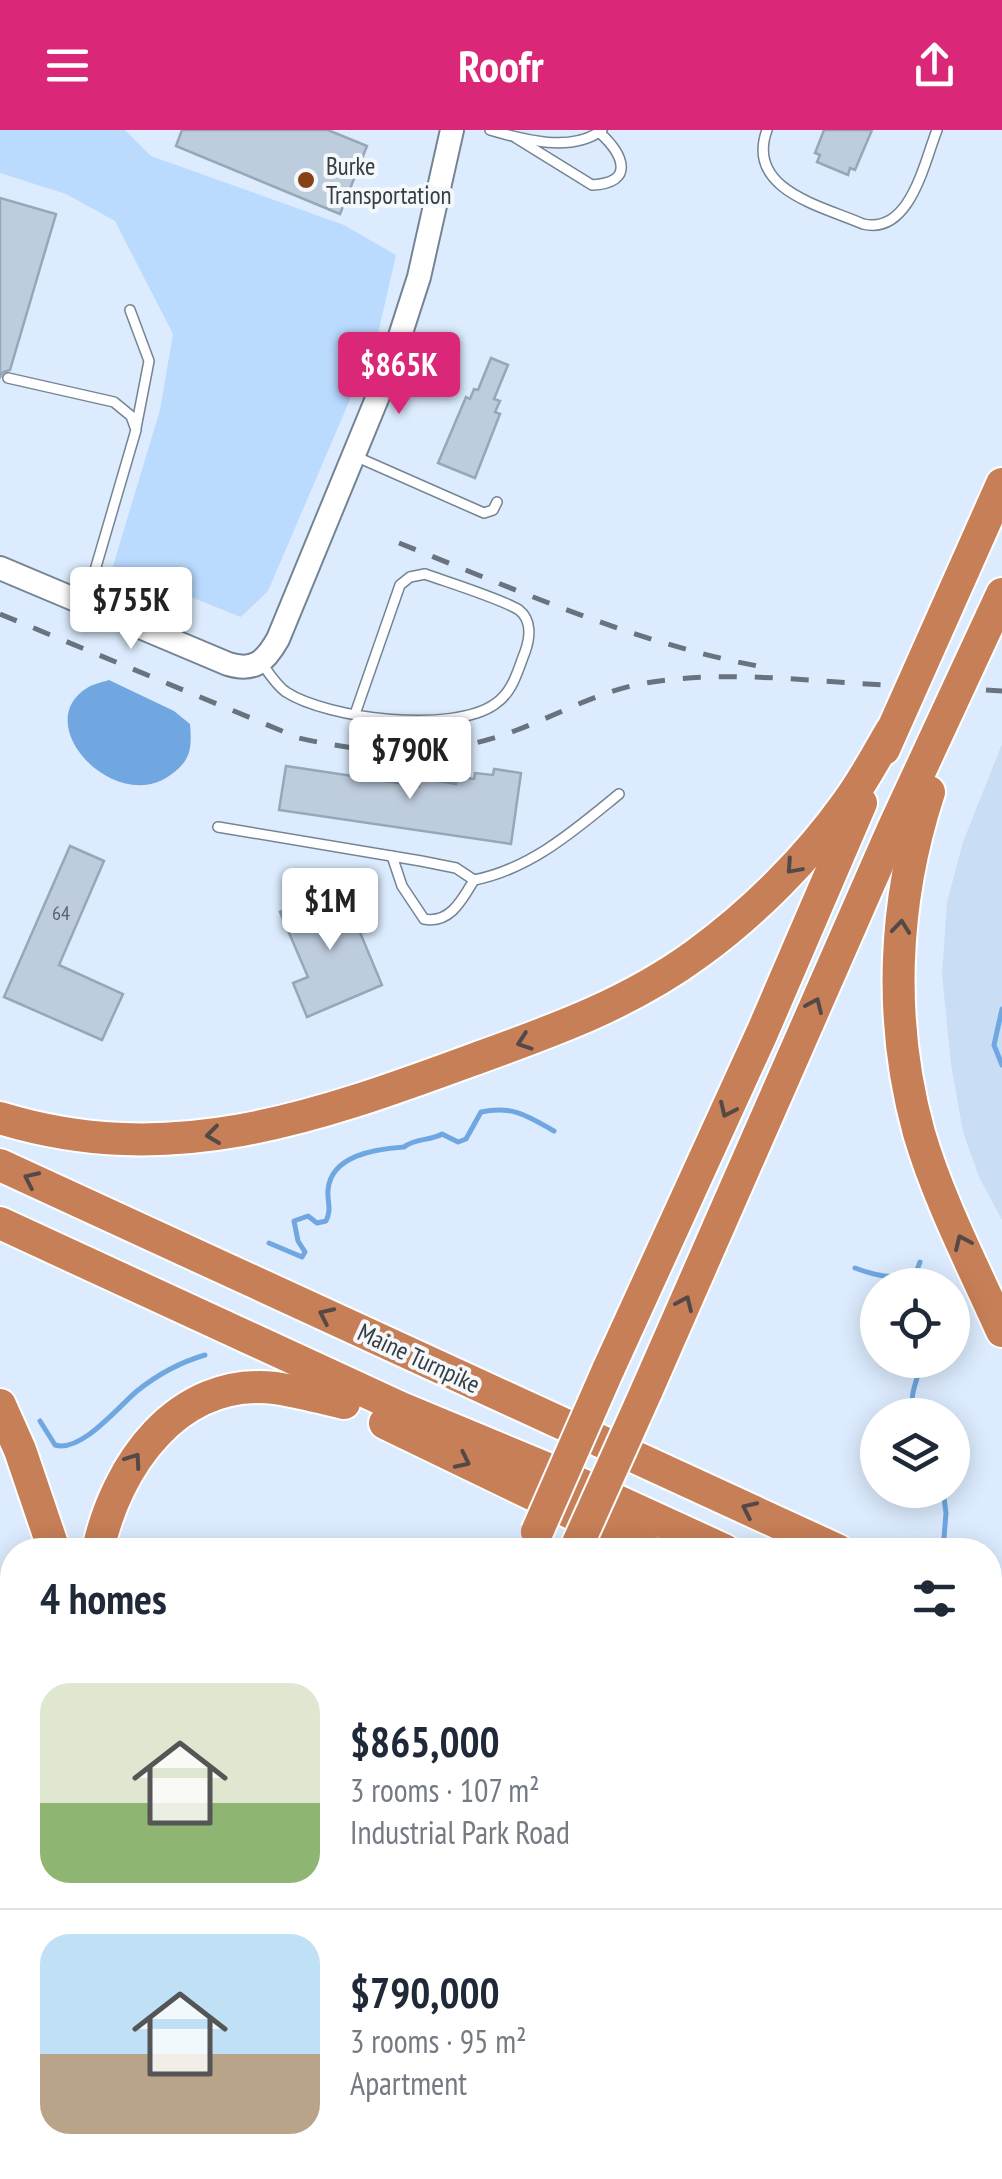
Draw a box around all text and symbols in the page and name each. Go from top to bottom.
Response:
text: Roofr [458,36,544,94]
icon: menu [40,38,95,93]
icon: share [907,38,962,93]
place label: Burke Transportation [326,150,451,211]
marker: Burke Transportation [295,169,317,191]
pin: $865K [329,332,469,417]
text: $865K [360,343,438,385]
pin: $755K [61,567,201,652]
text: $755K [92,578,170,620]
pin: $790K [340,717,480,802]
text: $790K [371,728,449,770]
one-way arrow [787,855,805,874]
pin: $1M [282,868,378,953]
text: $1M [304,879,356,921]
house number: 64 [52,900,70,926]
one-way arrow [890,919,911,935]
one-way arrow [803,997,823,1015]
one-way arrow [516,1030,533,1050]
one-way arrow [719,1100,739,1118]
one-way arrow [205,1124,222,1145]
one-way arrow [23,1172,41,1192]
one-way arrow [954,1234,974,1252]
map controls [860,1268,970,1508]
button: locate [860,1268,970,1378]
one-way arrow [673,1295,693,1313]
one-way arrow [318,1307,336,1327]
street label: Maine Turnpike [353,1316,485,1400]
button: layers [860,1398,970,1508]
one-way arrow [453,1448,471,1468]
one-way arrow [122,1453,140,1472]
one-way arrow [741,1502,759,1522]
text: 4 homes [40,1571,167,1626]
icon: filters [907,1571,962,1626]
text: $865,000 [350,1714,500,1769]
icon: home [120,1723,240,1843]
text: 3 rooms · 107 m² [350,1769,540,1811]
text: Industrial Park Road [350,1811,570,1853]
text: $790,000 [350,1965,500,2020]
icon: home [120,1974,240,2094]
text: 3 rooms · 95 m² [350,2020,527,2062]
text: Apartment [350,2062,467,2104]

